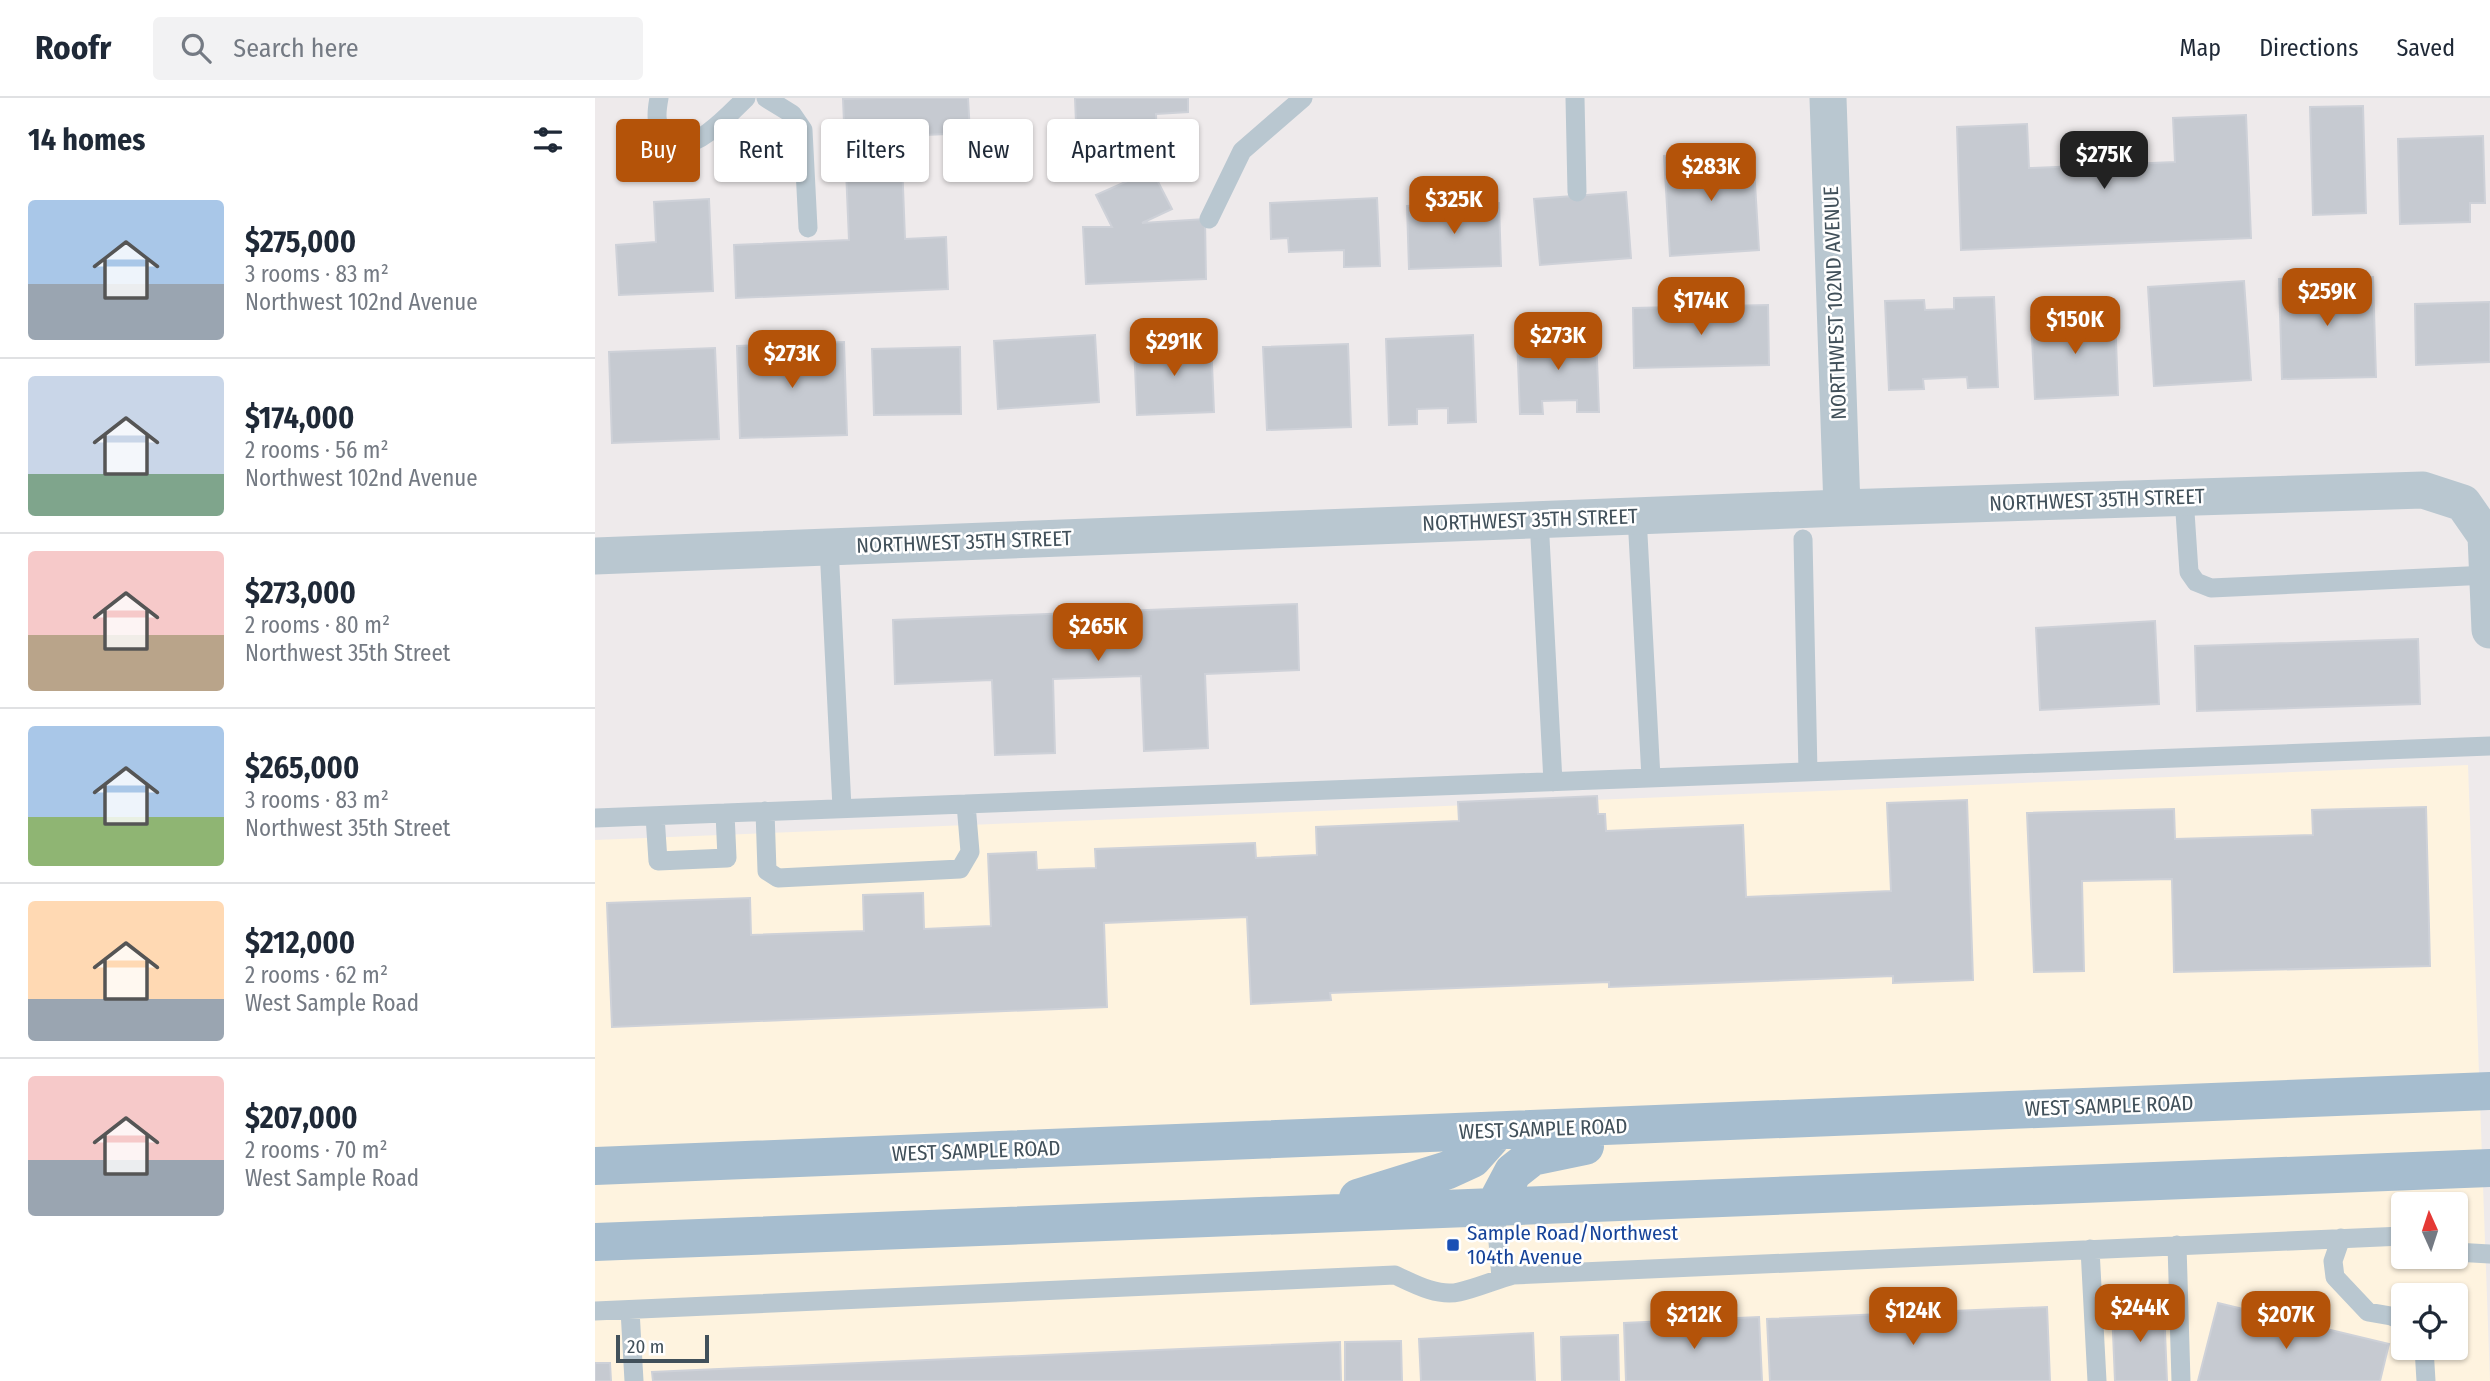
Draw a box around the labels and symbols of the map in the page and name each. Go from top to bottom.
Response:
pin: $275K [2055,132,2153,191]
pin: $283K [1662,144,1760,203]
pin: $325K [1405,176,1503,236]
street label: NORTHWEST 102ND AVENUE [1818,186,1852,420]
pin: $259K [2278,268,2376,328]
pin: $174K [1652,278,1750,337]
pin: $150K [2026,296,2124,356]
pin: $273K [1509,313,1607,372]
pin: $291K [1125,318,1223,378]
pin: $273K [743,330,841,390]
street label: NORTHWEST 35TH STREET [1989,483,2205,517]
street label: NORTHWEST 35TH STREET [1422,503,1638,537]
street label: NORTHWEST 35TH STREET [856,525,1072,559]
pin: $265K [1049,603,1147,663]
street label: WEST SAMPLE ROAD [2024,1090,2194,1122]
street label: WEST SAMPLE ROAD [1458,1113,1628,1145]
street label: WEST SAMPLE ROAD [891,1135,1061,1167]
north arrow [2391,1192,2467,1269]
place label: Sample Road/Northwest 104th Avenue [1467,1220,1678,1270]
marker: Sample Road/Northwest 104th Avenue [1445,1237,1461,1253]
pin: $244K [2091,1284,2189,1344]
pin: $124K [1864,1288,1962,1347]
pin: $212K [1645,1292,1743,1351]
pin: $207K [2237,1292,2335,1351]
scale bar [616,1332,709,1364]

